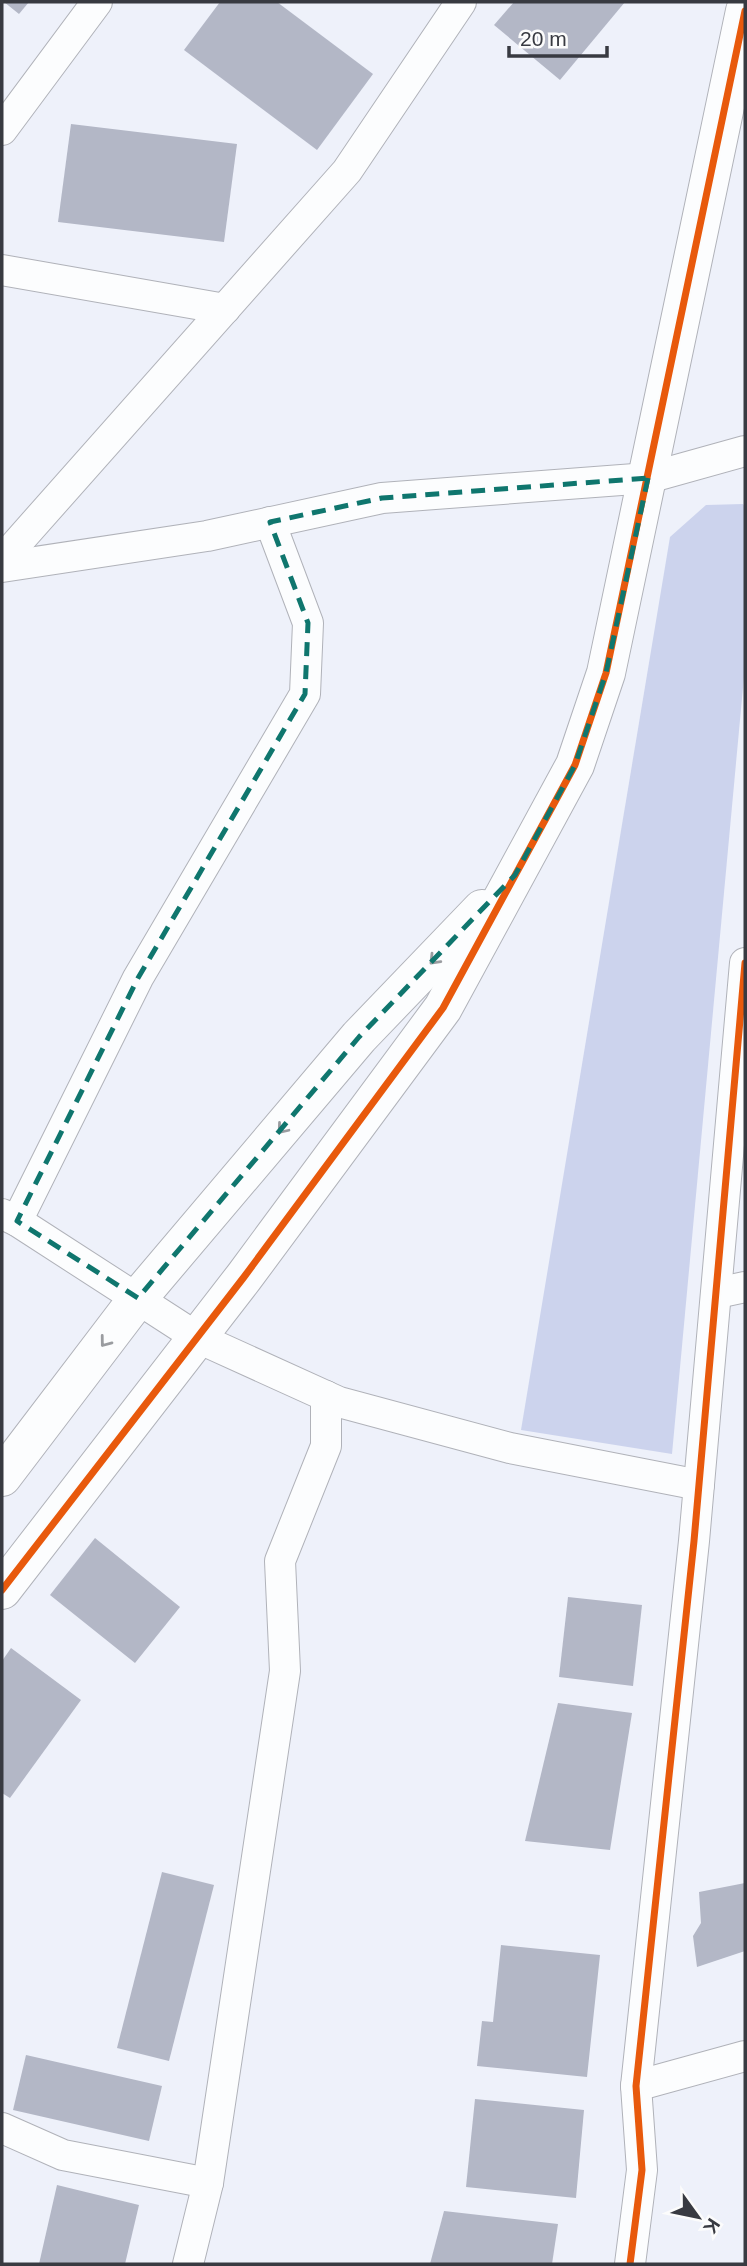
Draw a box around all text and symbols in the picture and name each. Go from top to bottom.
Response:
scale bar [509,14,607,58]
text: 20 m [520,27,567,50]
one-way arrow [429,952,442,965]
one-way arrow [278,1121,290,1134]
one-way arrow [101,1334,113,1346]
north arrow [663,2182,733,2252]
text: K [699,2215,724,2238]

